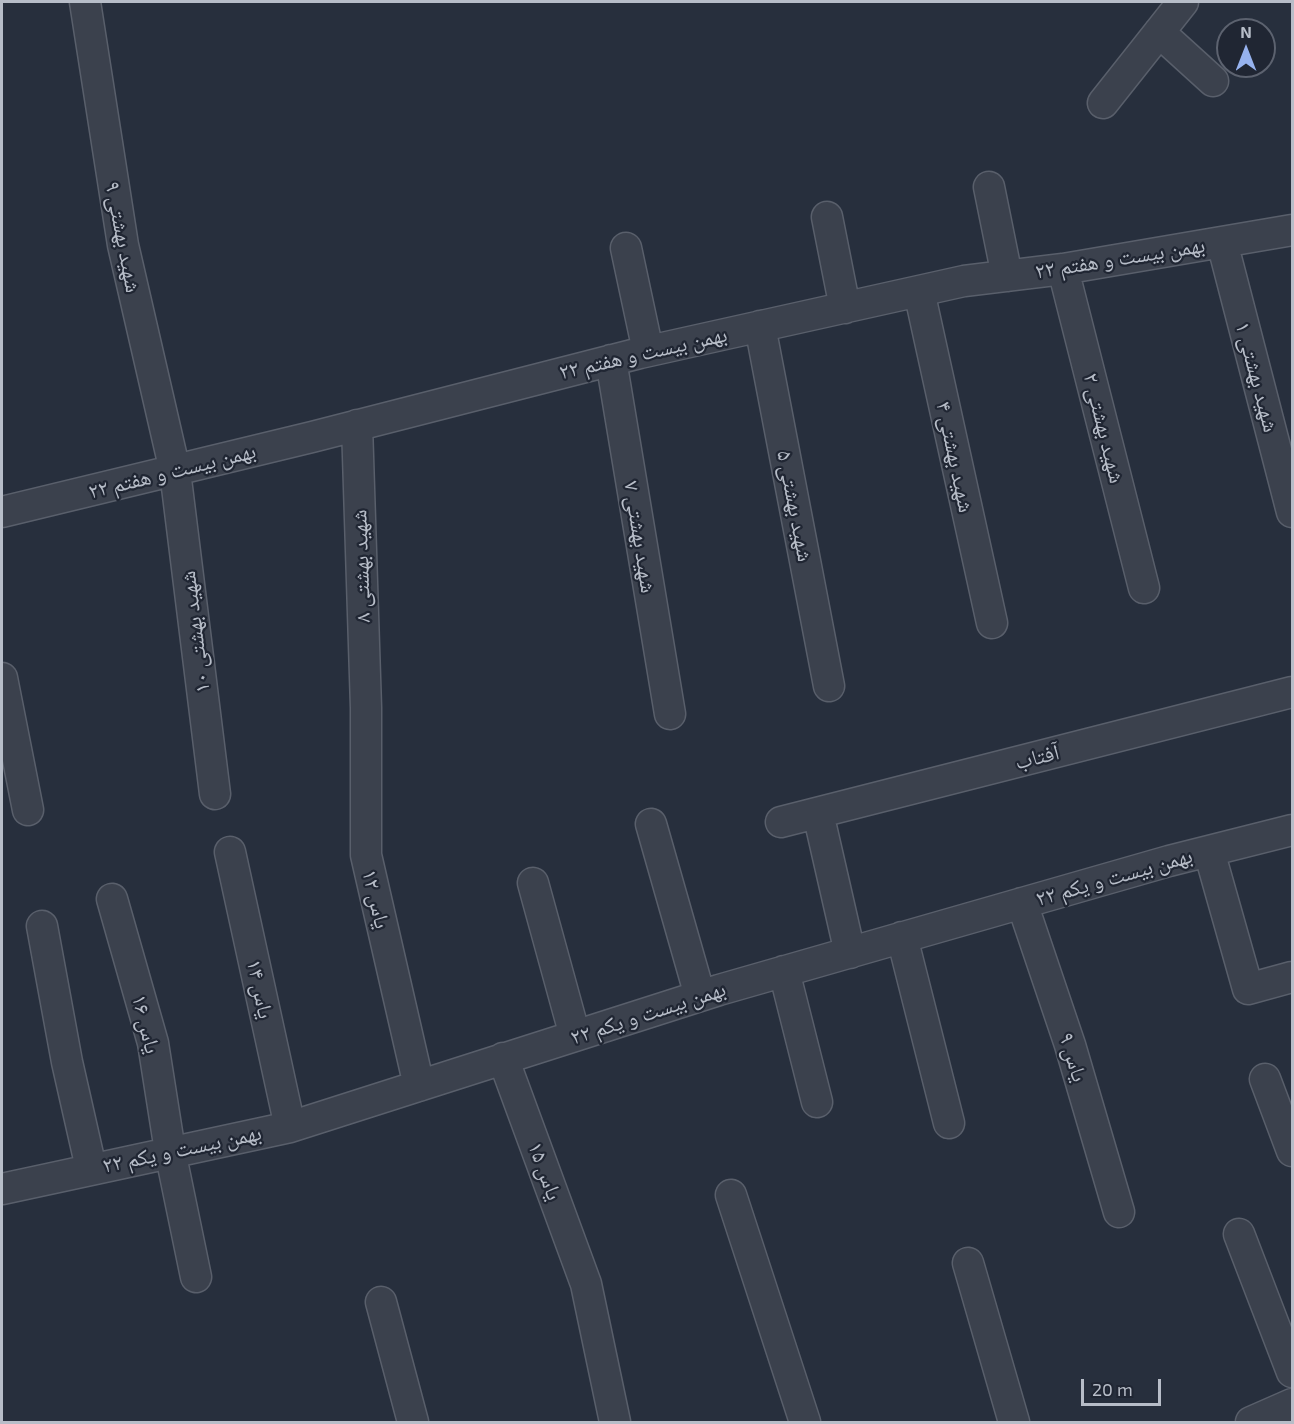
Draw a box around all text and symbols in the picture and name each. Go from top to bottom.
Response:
north arrow [1216,18,1276,78]
text: N [1240,22,1252,41]
street label: شهید بهشتی ۹ [99,179,147,295]
street label: ۲۲ بهمن بیست و هفتم [1033,232,1207,284]
street label: شهید بهشتی ۱ [1230,319,1284,435]
street label: ۲۲ بهمن بیست و هفتم [556,321,730,385]
street label: شهید بهشتی ۲ [1078,370,1130,486]
street label: شهید بهشتی ۴ [930,399,980,515]
street label: ۲۲ بهمن بیست و هفتم [85,437,259,505]
street label: شهید بهشتی ۵ [771,448,819,564]
street label: شهید بهشتی ۷ [618,479,662,595]
street label: شهید بهشتی ۸ [346,509,376,623]
street label: شهید بهشتی ۱۰ [174,569,216,695]
street label: آفتاب [1012,739,1062,775]
street label: ۲۲ بهمن بیست و یکم [1033,842,1195,912]
street label: یاس ۱۲ [356,867,396,931]
street label: یاس ۱۴ [241,957,279,1021]
street label: ۲۲ بهمن بیست و یکم [567,975,729,1051]
street label: یاس ۱۶ [126,992,166,1056]
street label: یاس ۹ [1053,1029,1093,1085]
street label: ۲۲ بهمن بیست و یکم [100,1119,264,1179]
street label: یاس ۱۵ [522,1138,568,1204]
scale bar [1084,1367,1164,1405]
text: 20 m [1092,1378,1133,1400]

